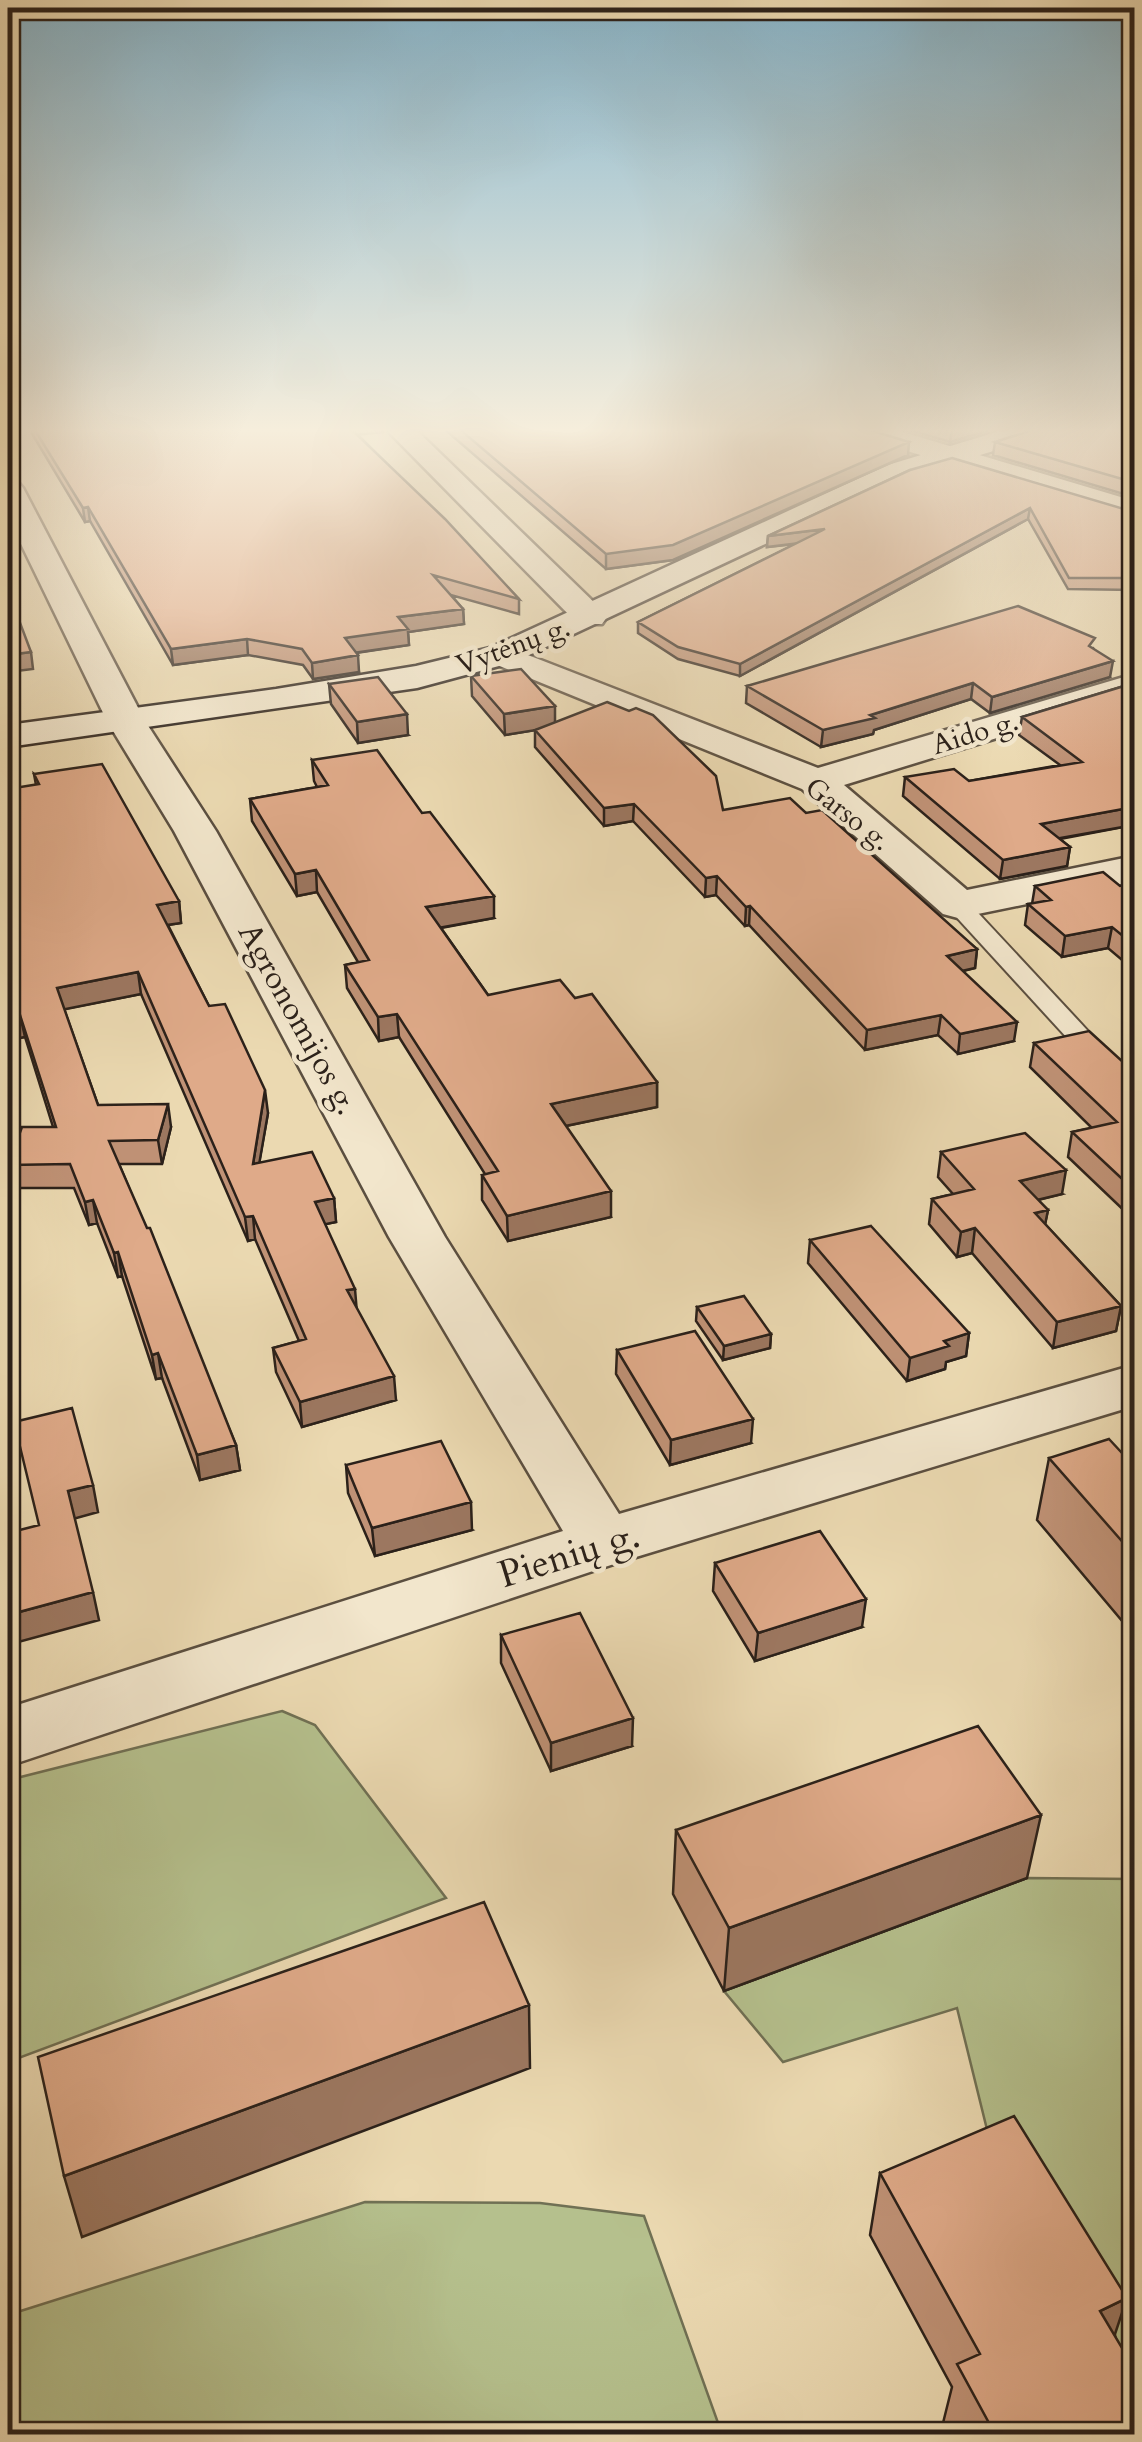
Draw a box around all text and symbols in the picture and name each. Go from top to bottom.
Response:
street label: Vytėnų g. [451,608,575,684]
street label: Aido g. [927,702,1023,764]
street label: Garso g. [797,768,899,860]
street label: Agronomijos g. [227,915,369,1123]
street label: Pienių g. [492,1509,646,1601]

